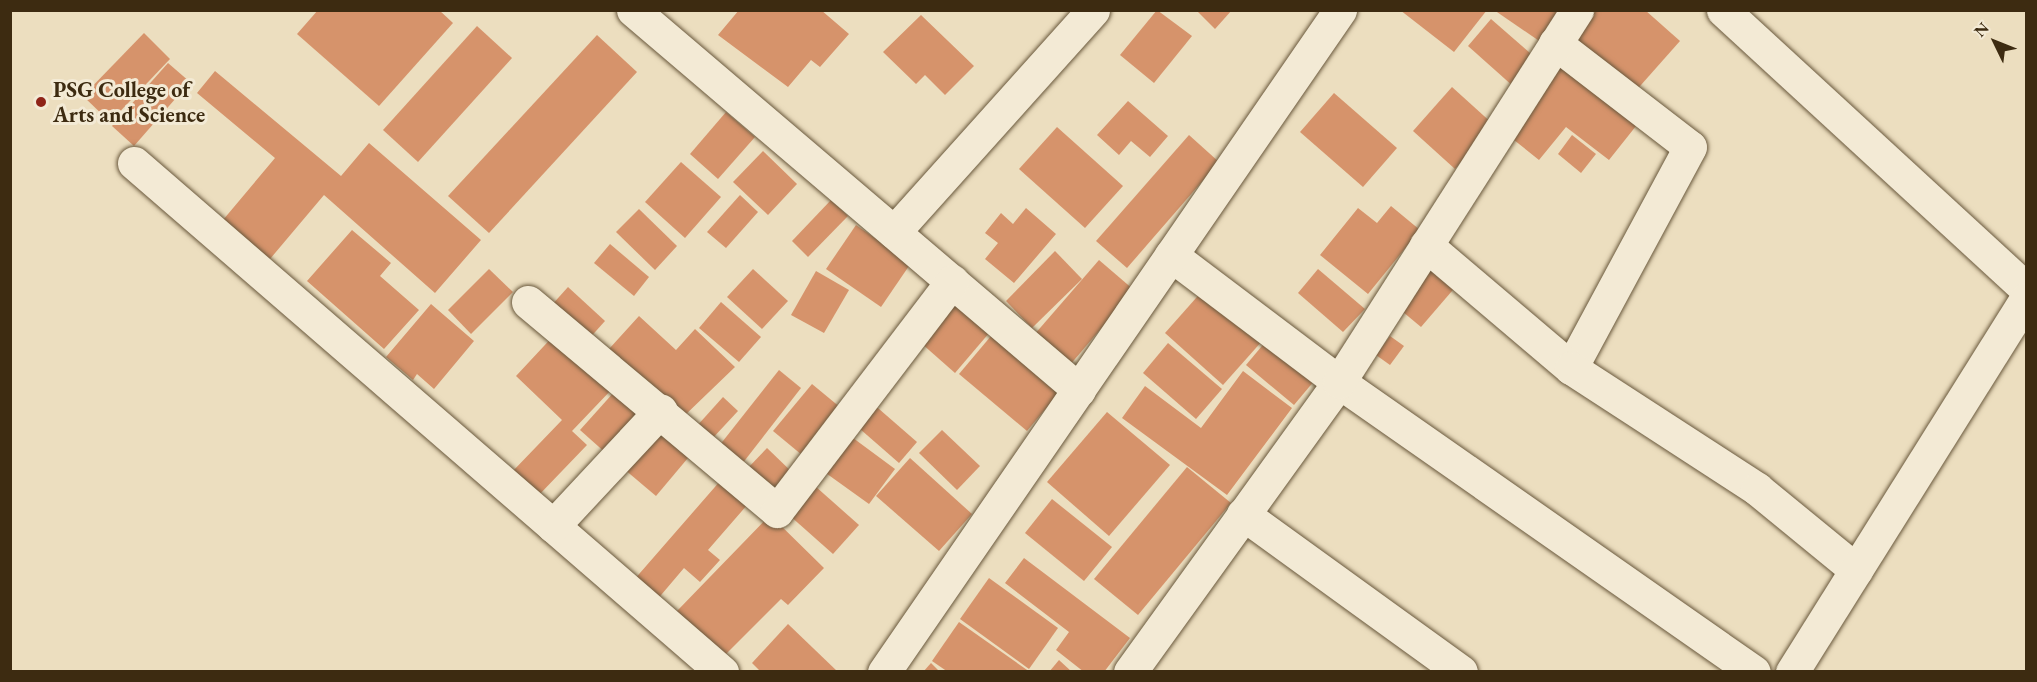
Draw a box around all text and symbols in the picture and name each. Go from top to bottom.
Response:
north arrow [1965,12,2025,72]
text: N [1969,17,1994,41]
place label: PSG College of Arts and Science [53,76,205,128]
marker: PSG College of Arts and Science [34,95,48,109]

